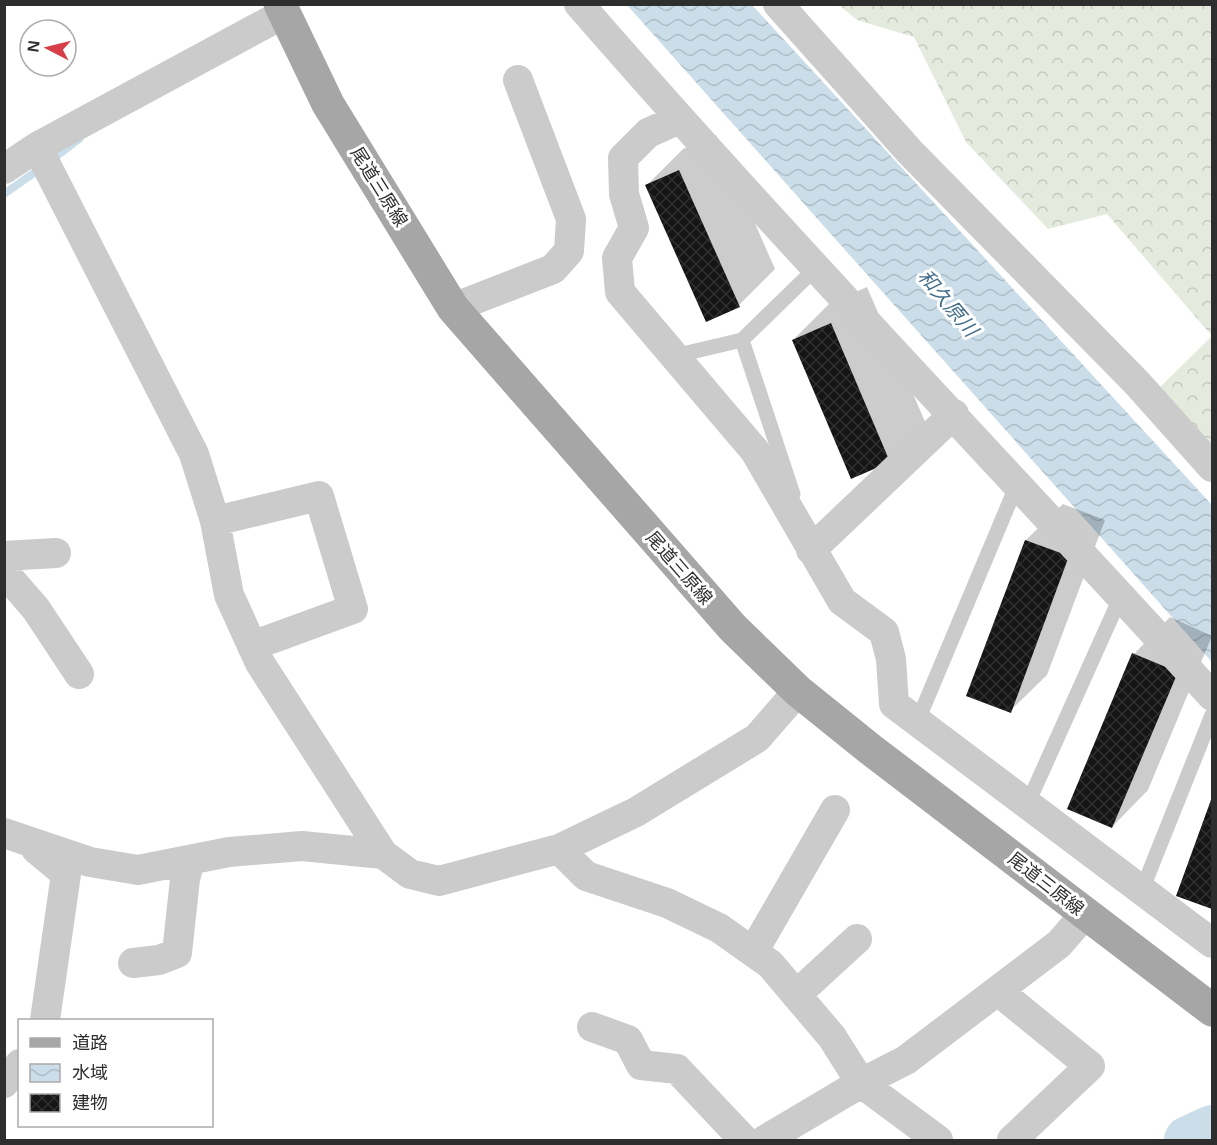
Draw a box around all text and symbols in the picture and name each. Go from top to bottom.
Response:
north arrow [18,18,78,78]
text: N [24,39,43,53]
street label: 尾道三原線 [347,144,411,230]
water label: 和久原川 [914,265,983,342]
street label: 尾道三原線 [642,527,716,609]
street label: 尾道三原線 [1004,848,1088,920]
legend [18,1019,213,1127]
text: 道路 [72,1033,108,1053]
text: 水域 [72,1063,108,1083]
text: 建物 [72,1093,108,1113]

